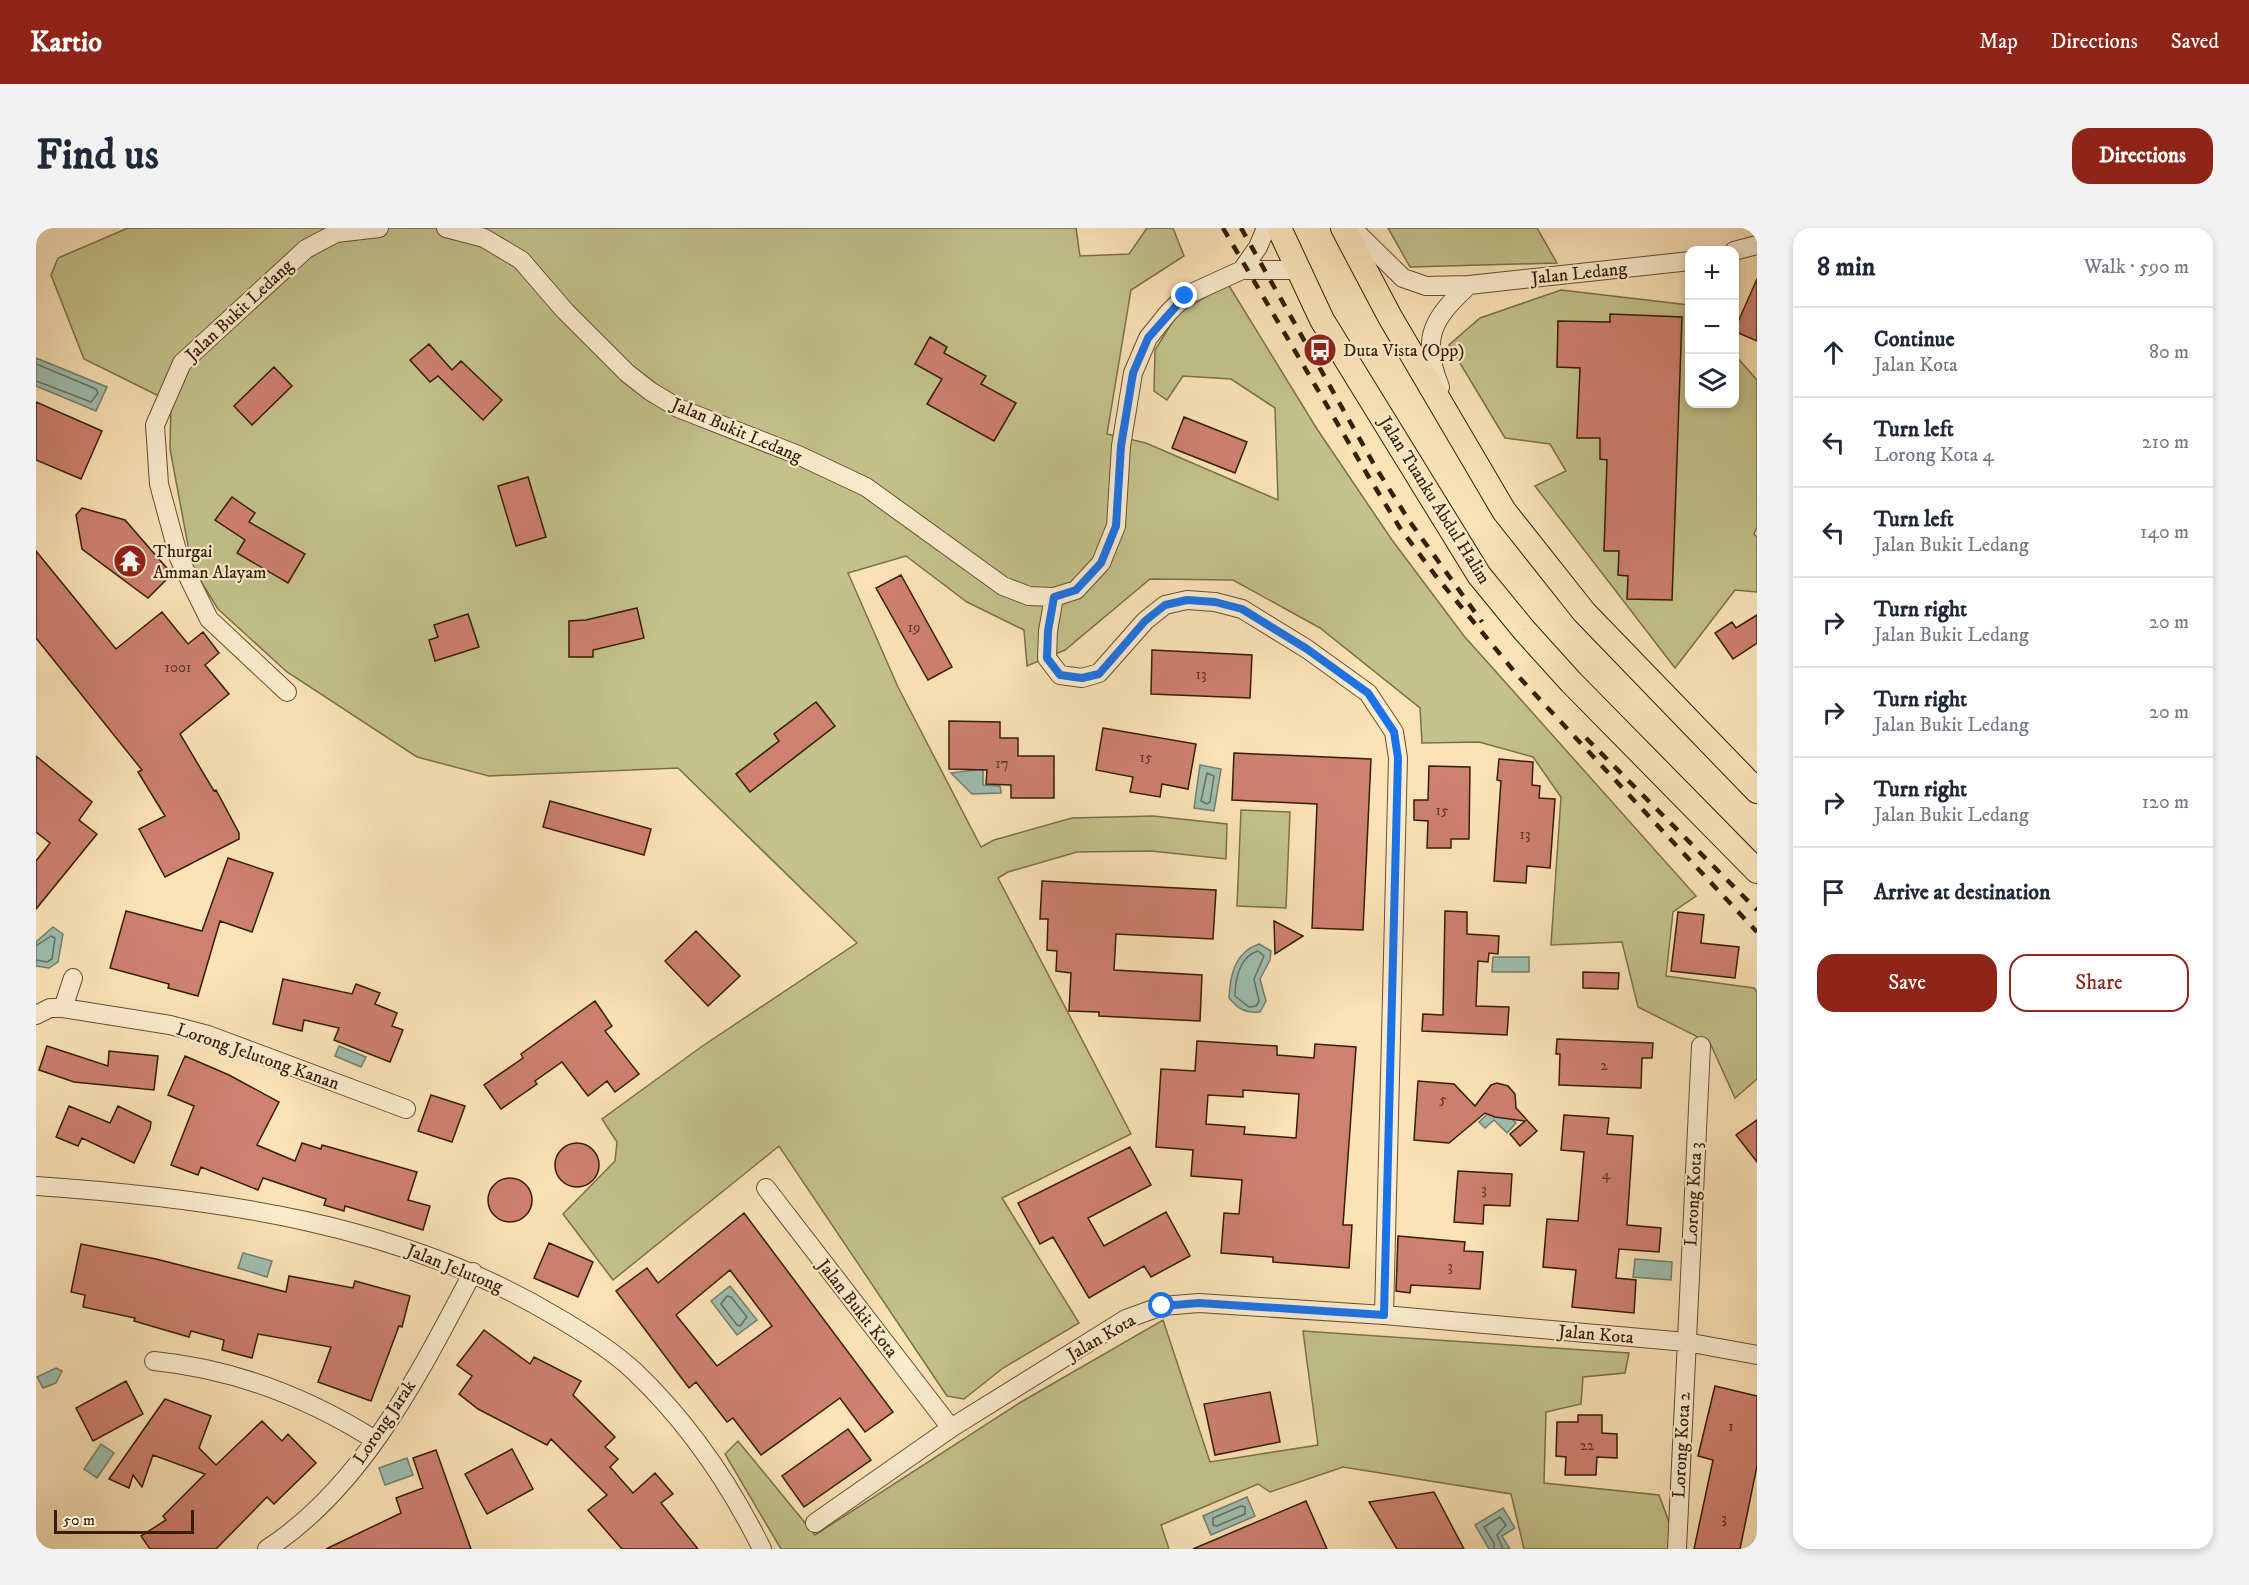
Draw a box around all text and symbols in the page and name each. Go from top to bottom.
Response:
text: Kartio [30,25,102,60]
text: Map [1979,29,2018,55]
text: Directions [2051,29,2138,55]
text: Saved [2171,29,2219,55]
button: Directions [2072,128,2213,184]
text: Find us [36,130,159,182]
map controls [1685,246,1739,408]
button: + [1685,246,1739,300]
text: 8 min [1817,251,1875,284]
street label: Jalan Bukit Ledang [180,255,298,368]
text: Walk · 590 m [2084,255,2189,280]
street label: Jalan Ledang [1528,258,1628,290]
route end [1171,282,1197,308]
button: − [1685,300,1739,354]
text: Continue [1874,326,1955,353]
bus stop icon: Duta Vista (Opp) [1302,332,1338,368]
icon: ahead [1817,336,1850,369]
place label: Duta Vista (Opp) [1343,340,1464,362]
text: 80 m [2149,340,2189,365]
text: Jalan Kota [1874,353,1958,378]
button: layers [1685,354,1739,408]
street label: Jalan Bukit Ledang [666,393,805,468]
street label: Jalan Tuanku Abdul Halim [1373,411,1495,588]
text: Turn left [1874,416,1954,443]
icon: left [1817,426,1850,459]
text: 210 m [2142,430,2189,455]
text: Lorong Kota 4 [1874,443,1994,468]
text: Turn left [1874,506,1954,533]
icon: left [1817,516,1850,549]
text: 140 m [2140,520,2189,545]
text: Jalan Bukit Ledang [1874,533,2029,558]
place label: Thurgai Amman Alayam [153,541,267,584]
temple icon: Thurgai Amman Alayam [112,543,148,579]
text: Turn right [1874,596,1967,623]
icon: right [1817,606,1850,639]
text: 20 m [2149,610,2189,635]
house number: 19 [908,618,920,637]
text: Jalan Bukit Ledang [1874,623,2029,648]
house number: 1001 [164,658,192,677]
house number: 13 [1195,665,1207,684]
text: Turn right [1874,686,1967,713]
icon: right [1817,696,1850,729]
text: 20 m [2149,700,2189,725]
text: Jalan Bukit Ledang [1874,713,2029,738]
house number: 15 [1140,748,1153,767]
house number: 17 [995,754,1009,773]
text: Turn right [1874,776,1967,803]
icon: right [1817,786,1850,819]
text: 120 m [2142,790,2189,815]
house number: 15 [1436,801,1449,820]
text: Jalan Bukit Ledang [1874,803,2029,828]
house number: 13 [1519,825,1531,844]
icon: arrive [1817,876,1850,909]
text: Arrive at destination [1874,879,2051,906]
button: Save [1817,954,1997,1012]
button: Share [2009,954,2189,1012]
street label: Lorong Jelutong Kanan [173,1019,343,1095]
house number: 2 [1600,1056,1608,1075]
house number: 5 [1439,1090,1447,1109]
street label: Lorong Kota 3 [1680,1141,1708,1247]
house number: 4 [1602,1165,1611,1184]
house number: 3 [1481,1180,1487,1199]
street label: Jalan Jelutong [401,1239,506,1298]
street label: Jalan Bukit Kota [811,1254,903,1362]
house number: 3 [1447,1257,1453,1276]
route start [1148,1292,1174,1318]
street label: Jalan Kota [1062,1309,1140,1367]
street label: Jalan Kota [1555,1321,1635,1349]
street label: Lorong Jarak [349,1376,421,1469]
street label: Lorong Kota 2 [1668,1391,1696,1499]
house number: 1 [1728,1417,1734,1436]
house number: 22 [1580,1436,1595,1455]
scale bar [54,1507,194,1534]
house number: 3 [1721,1509,1727,1528]
text: 50 m [63,1510,95,1530]

